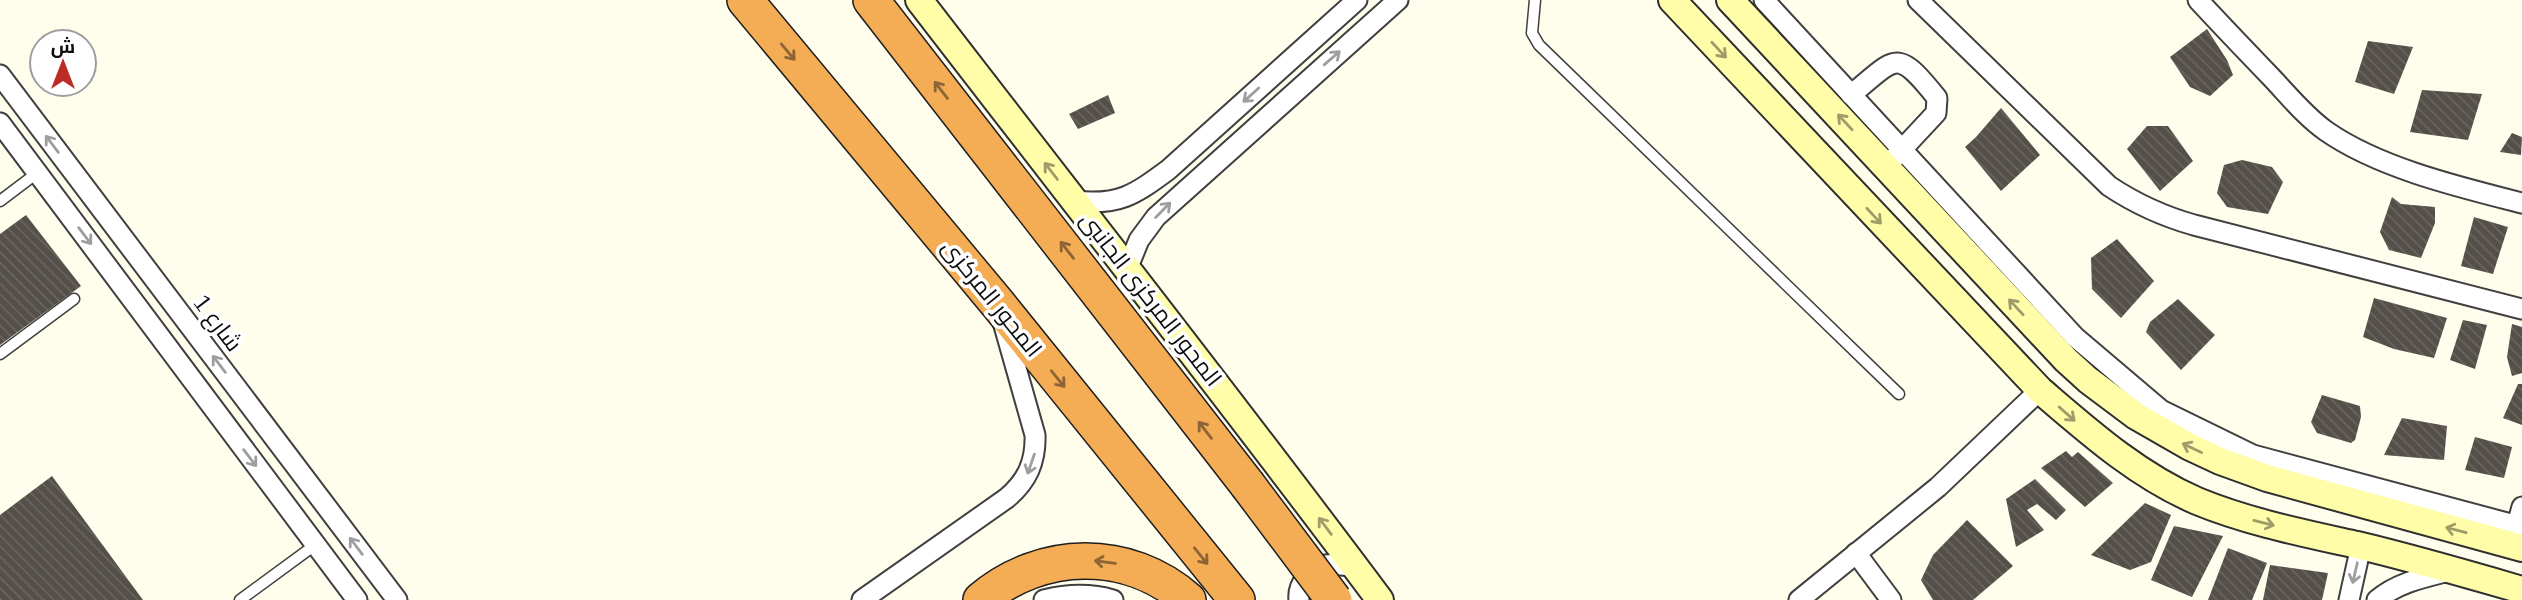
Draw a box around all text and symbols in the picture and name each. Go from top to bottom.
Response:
north arrow [28,28,98,98]
text: ش [51,34,75,58]
one-way arrow [1711,41,1727,59]
one-way arrow [780,43,796,61]
one-way arrow [1323,50,1341,66]
one-way arrow [933,81,948,99]
one-way arrow [1242,87,1260,103]
one-way arrow [1837,114,1854,131]
one-way arrow [45,134,60,153]
one-way arrow [1043,162,1058,181]
one-way arrow [1154,201,1171,218]
street label: المحور المركزى الجانبى [1074,205,1229,392]
one-way arrow [1866,207,1883,224]
one-way arrow [78,226,92,245]
street label: المحور المركزى [936,232,1050,363]
one-way arrow [1059,242,1074,260]
street label: شارع 1 [186,288,250,358]
one-way arrow [2008,299,2025,316]
one-way arrow [211,355,226,374]
one-way arrow [1050,369,1066,387]
one-way arrow [2058,406,2076,422]
one-way arrow [1198,422,1213,440]
one-way arrow [2182,441,2203,454]
one-way arrow [243,448,257,467]
one-way arrow [1024,453,1036,475]
one-way arrow [1317,517,1332,535]
one-way arrow [2252,517,2275,530]
one-way arrow [2445,522,2467,535]
one-way arrow [349,536,364,555]
one-way arrow [1193,546,1209,564]
one-way arrow [1094,555,1117,568]
one-way arrow [2348,561,2361,584]

